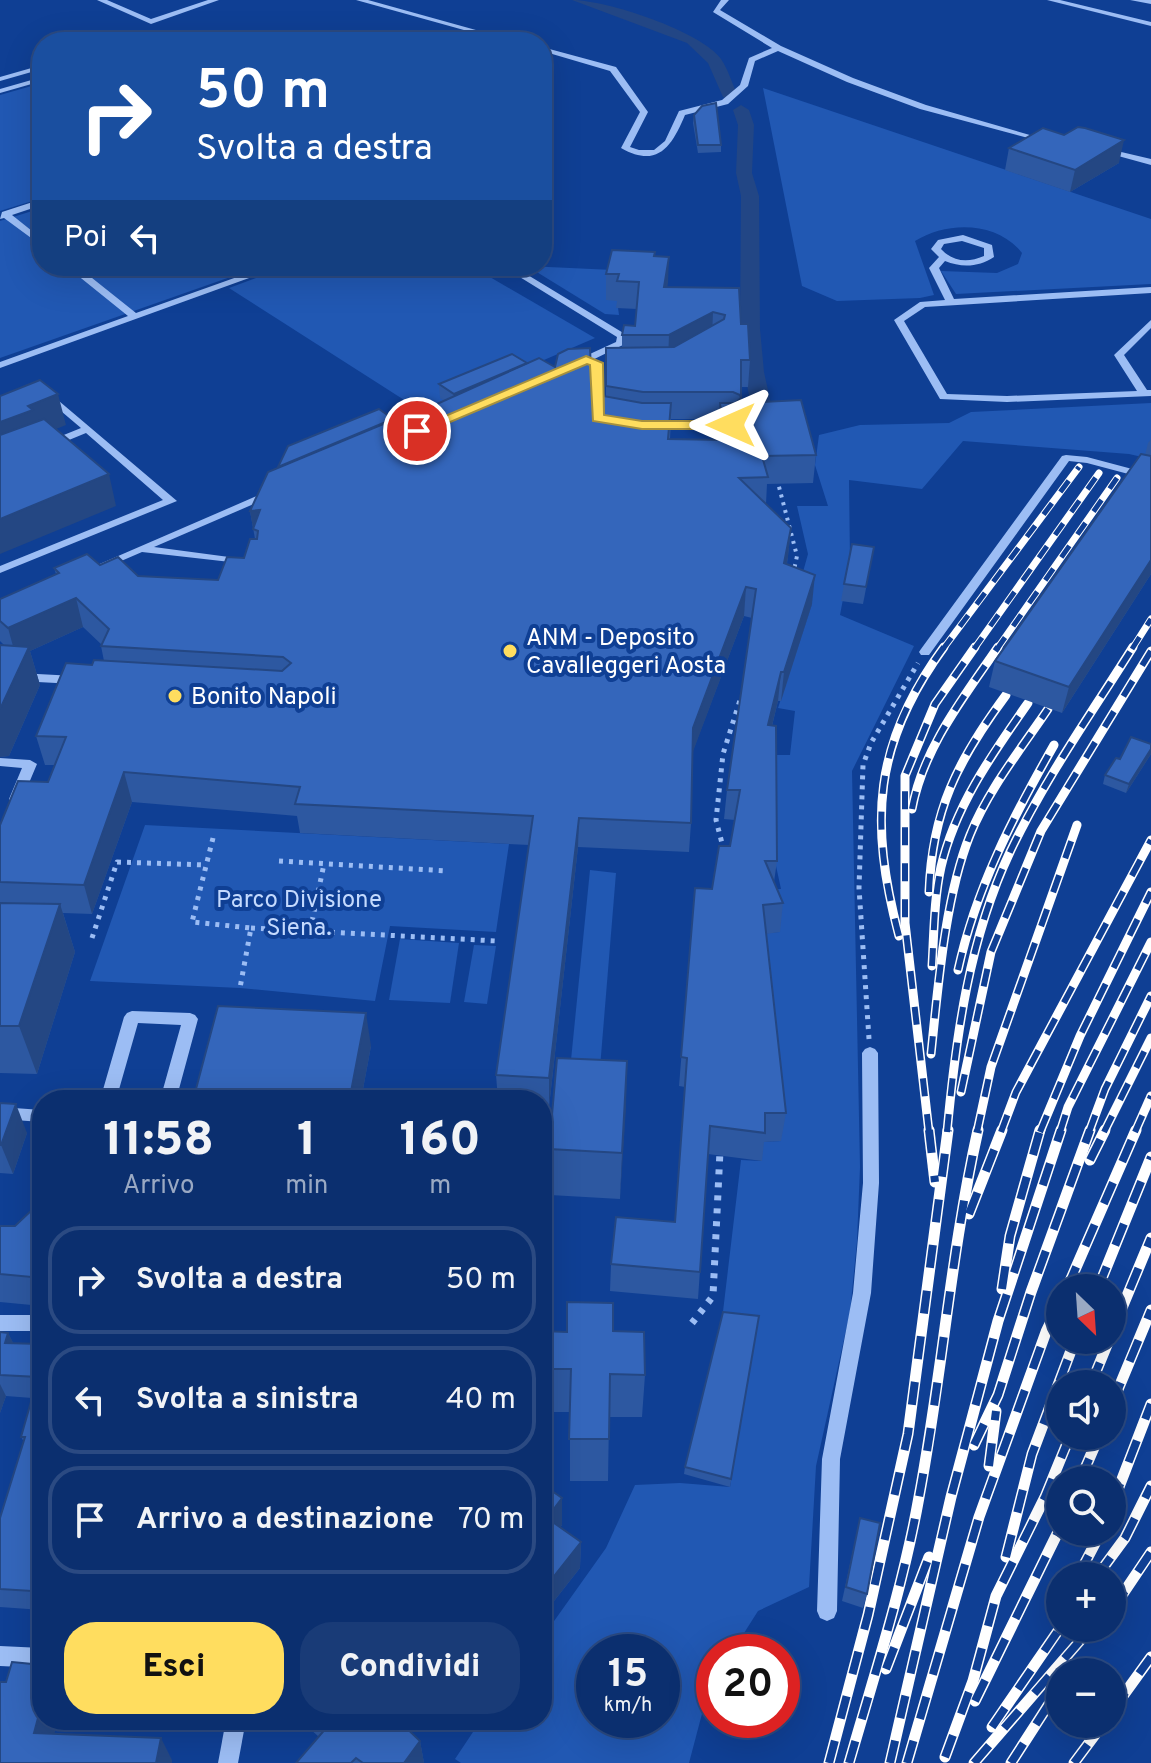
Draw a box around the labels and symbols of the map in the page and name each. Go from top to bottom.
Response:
position arrow [689,383,773,467]
pin [383,397,451,465]
place label: ANM - Deposito Cavalleggeri Aosta [526,624,726,682]
marker: ANM - Deposito Cavalleggeri Aosta [501,642,519,660]
place label: Bonito Napoli [191,683,337,713]
marker: Bonito Napoli [166,687,184,705]
park label: Parco Divisione Siena. [216,886,382,944]
north arrow [1046,1274,1126,1354]
speed limit sign: 20 [696,1634,800,1738]

